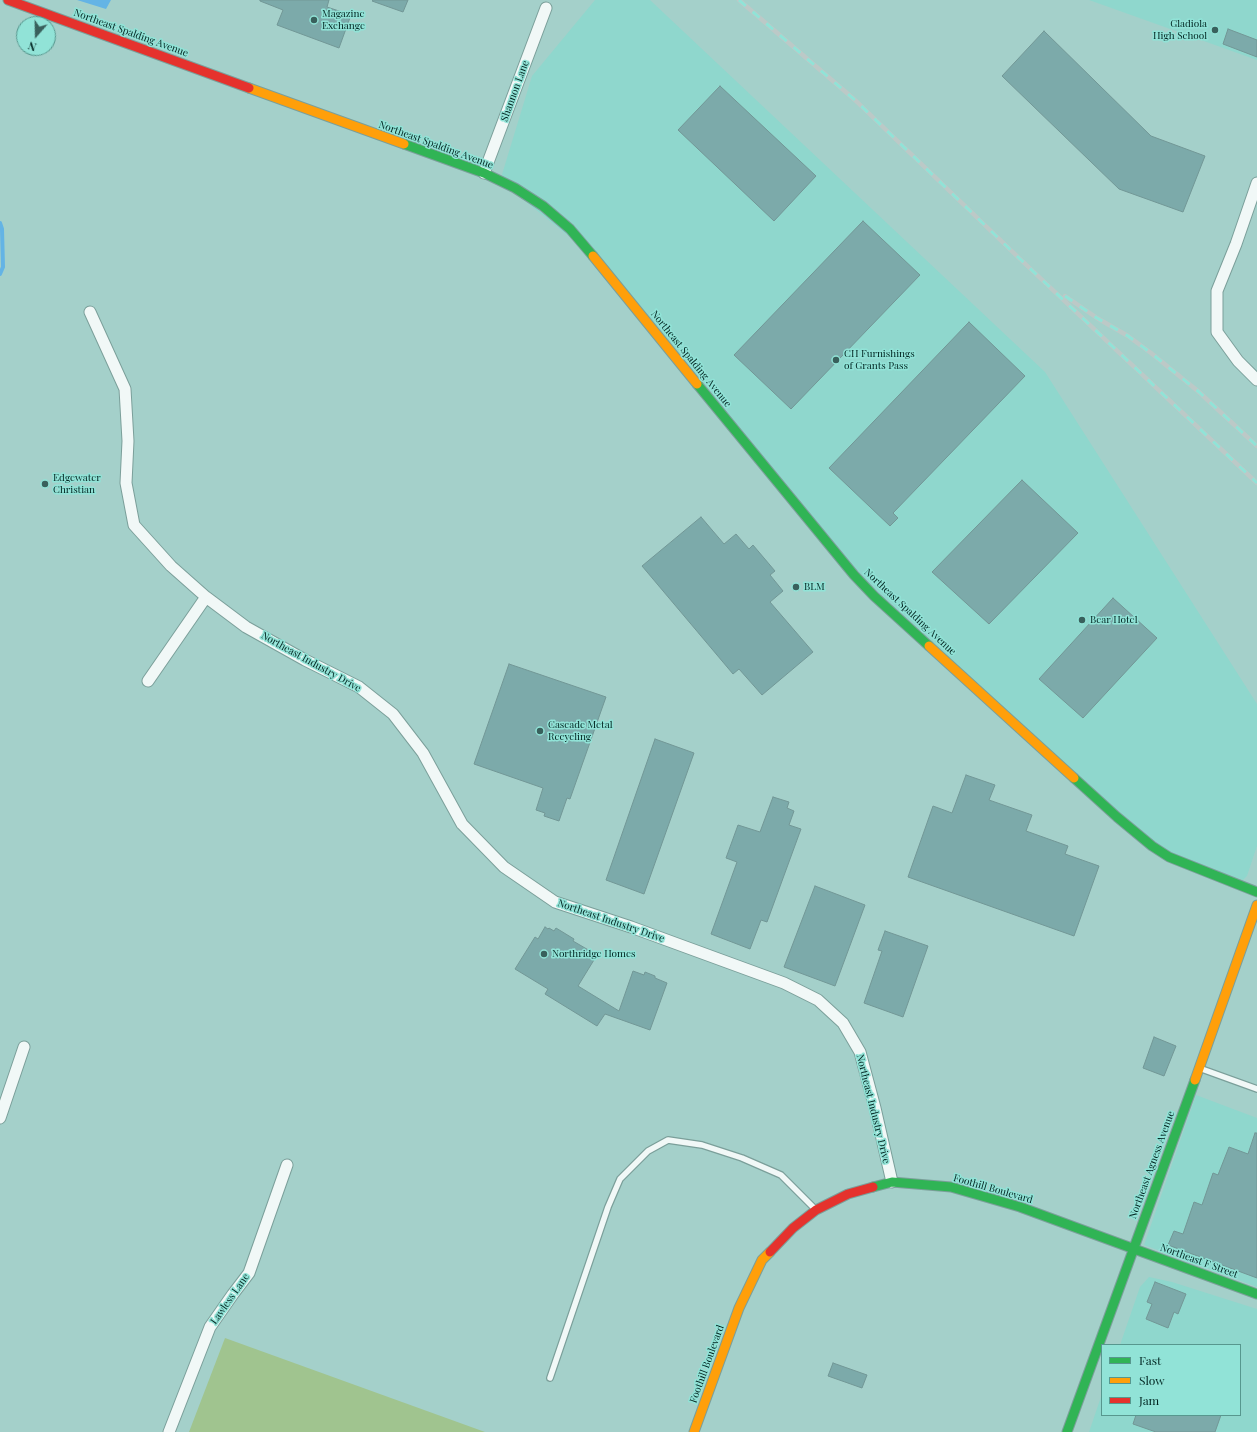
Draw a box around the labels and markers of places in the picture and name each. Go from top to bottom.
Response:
place label: Magazine Exchange [322,8,365,32]
marker: Magazine Exchange [309,15,319,25]
place label: Gladiola High School [1153,18,1207,42]
marker: Gladiola High School [1210,25,1220,35]
place label: CH Furnishings of Grants Pass [844,348,915,372]
marker: CH Furnishings of Grants Pass [831,355,841,365]
place label: Edgewater Christian [53,472,101,496]
marker: Edgewater Christian [40,479,50,489]
place label: BLM [804,581,825,593]
marker: BLM [791,582,801,592]
place label: Bear Hotel [1090,614,1138,626]
marker: Bear Hotel [1077,615,1087,625]
place label: Cascade Metal Recycling [548,719,612,742]
marker: Cascade Metal Recycling [535,726,545,736]
place label: Northridge Homes [552,948,635,960]
marker: Northridge Homes [539,949,549,959]

